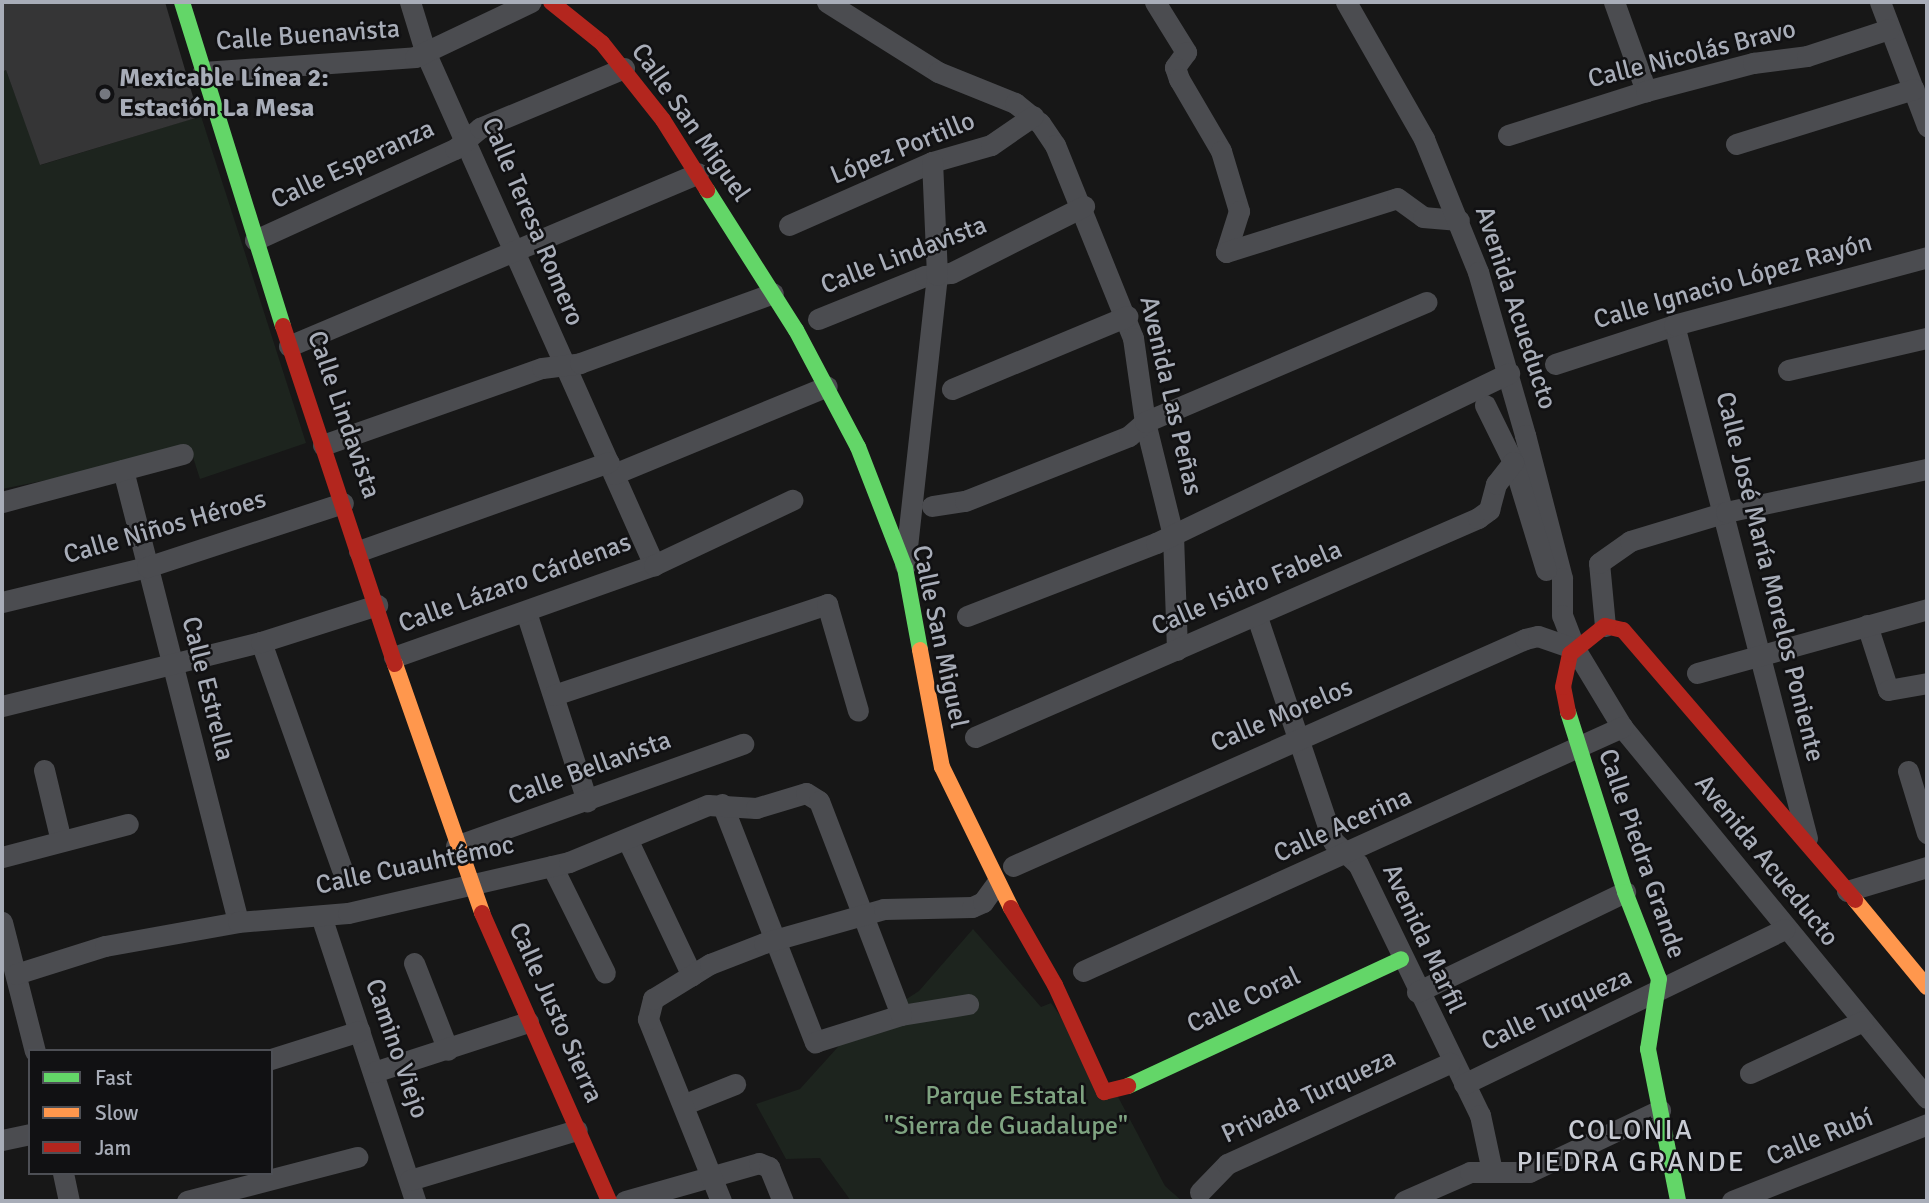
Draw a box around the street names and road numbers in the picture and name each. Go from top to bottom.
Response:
street label: Calle Buenavista [215,14,401,58]
street label: Calle Nicolás Bravo [1585,14,1799,96]
street label: Calle San Miguel [624,38,756,208]
street label: López Portillo [826,106,980,192]
street label: Calle Teresa Romero [474,113,590,331]
street label: Calle Esperanza [266,114,440,216]
street label: Avenida Acueducto [1467,203,1563,413]
street label: Calle Lindavista [817,210,991,302]
street label: Calle Ignacio López Rayón [1590,227,1876,337]
street label: Avenida Las Peñas [1132,293,1208,499]
street label: Calle Lindavista [300,327,386,503]
street label: Calle José María Morelos Poniente [1708,389,1830,765]
street label: Calle Niños Héroes [60,484,270,572]
street label: Calle Lázaro Cárdenas [394,527,636,641]
street label: Calle Isidro Fabela [1147,535,1347,643]
street label: Calle San Miguel [904,543,974,731]
street label: Calle Estrella [174,614,240,764]
street label: Calle Morelos [1206,672,1358,760]
street label: Calle Bellavista [504,725,676,813]
street label: Calle Piedra Grande [1591,745,1691,963]
street label: Avenida Acueducto [1687,769,1845,953]
street label: Calle Acerina [1269,782,1417,870]
street label: Calle Cuauhtémoc [313,830,517,902]
street label: Avenida Marfil [1375,859,1471,1019]
street label: Calle Justo Sierra [501,918,609,1108]
street label: Calle Coral [1182,961,1306,1041]
street label: Calle Turqueza [1477,962,1637,1058]
street label: Camino Viejo [358,975,434,1123]
street label: Privada Turqueza [1217,1043,1401,1151]
street label: Calle Rubí [1762,1103,1878,1173]

